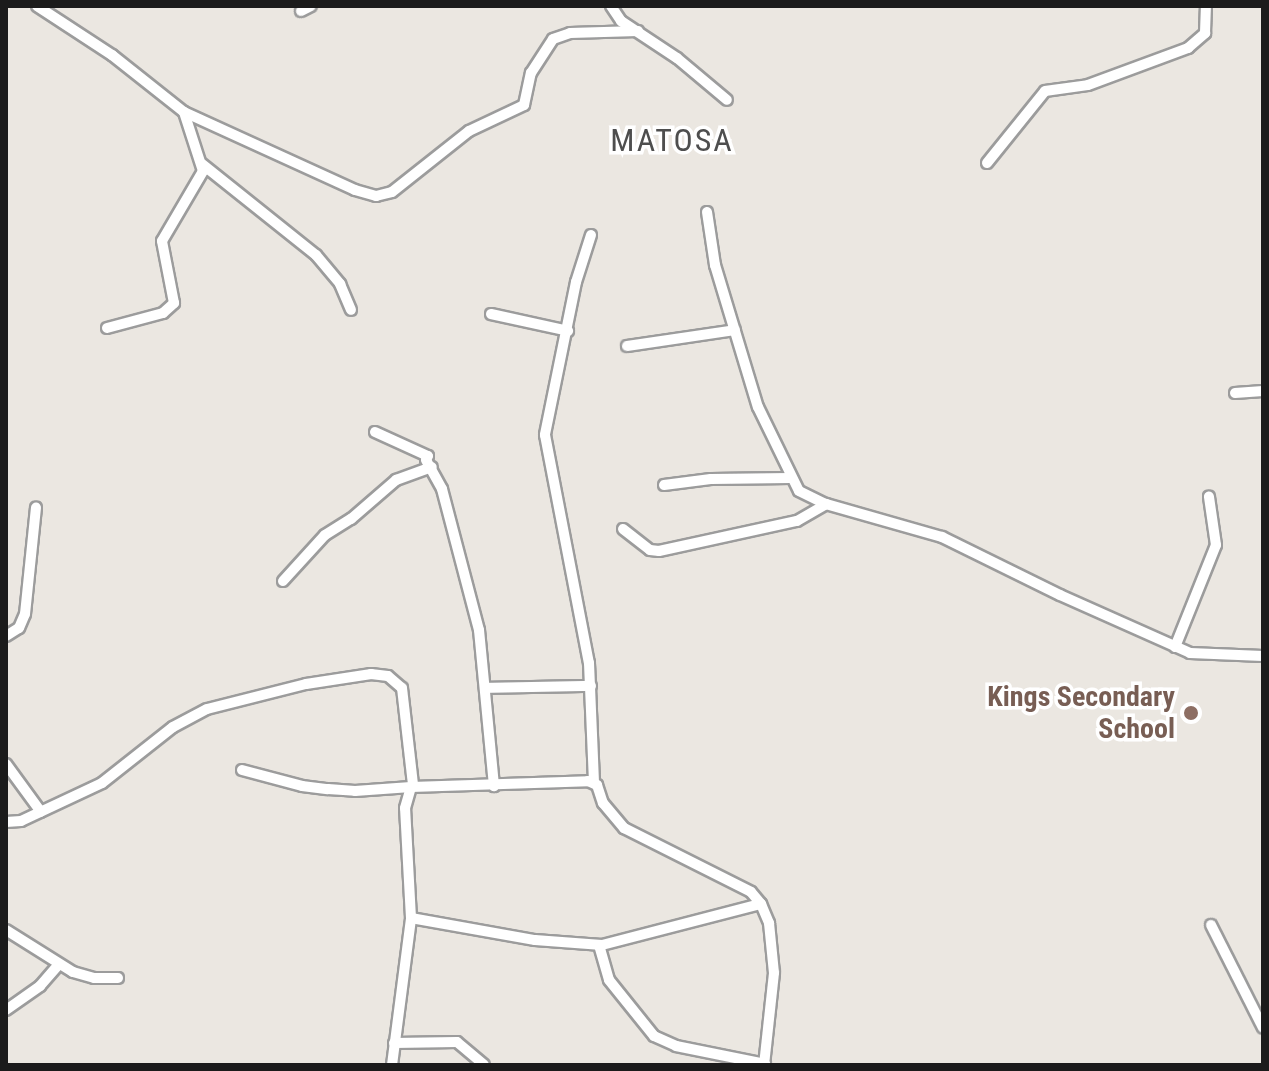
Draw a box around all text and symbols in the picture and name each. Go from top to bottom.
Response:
district label: MATOSA [610,121,734,159]
place label: Kings Secondary School [987,680,1175,746]
marker: Kings Secondary School [1182,704,1200,722]

